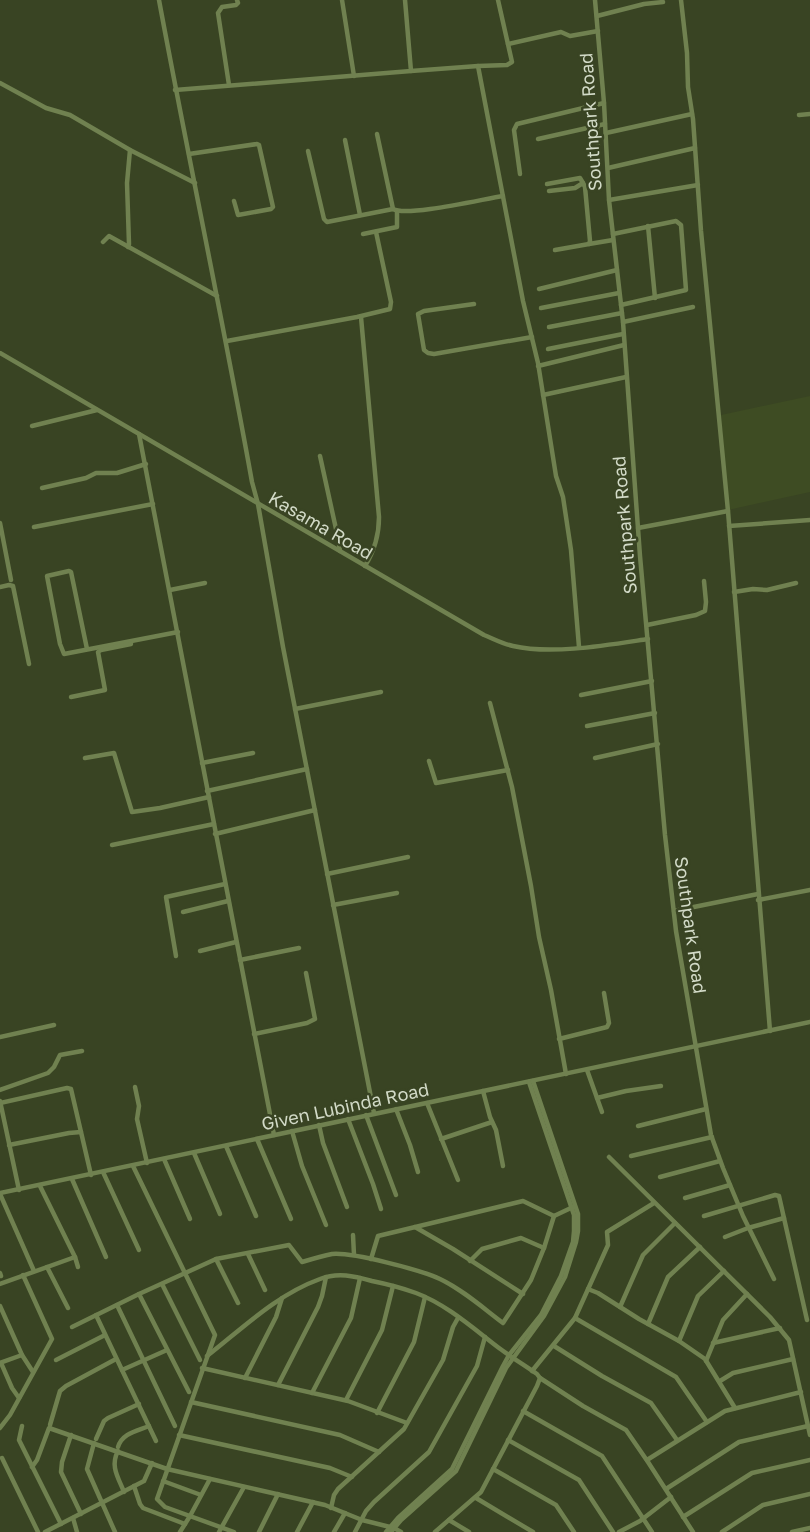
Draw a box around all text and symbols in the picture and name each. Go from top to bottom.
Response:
street label: Southpark Road [574,52,606,192]
street label: Southpark Road [607,455,641,595]
street label: Kasama Road [265,486,377,564]
street label: Southpark Road [670,855,712,995]
street label: Given Lubinda Road [259,1077,431,1135]

